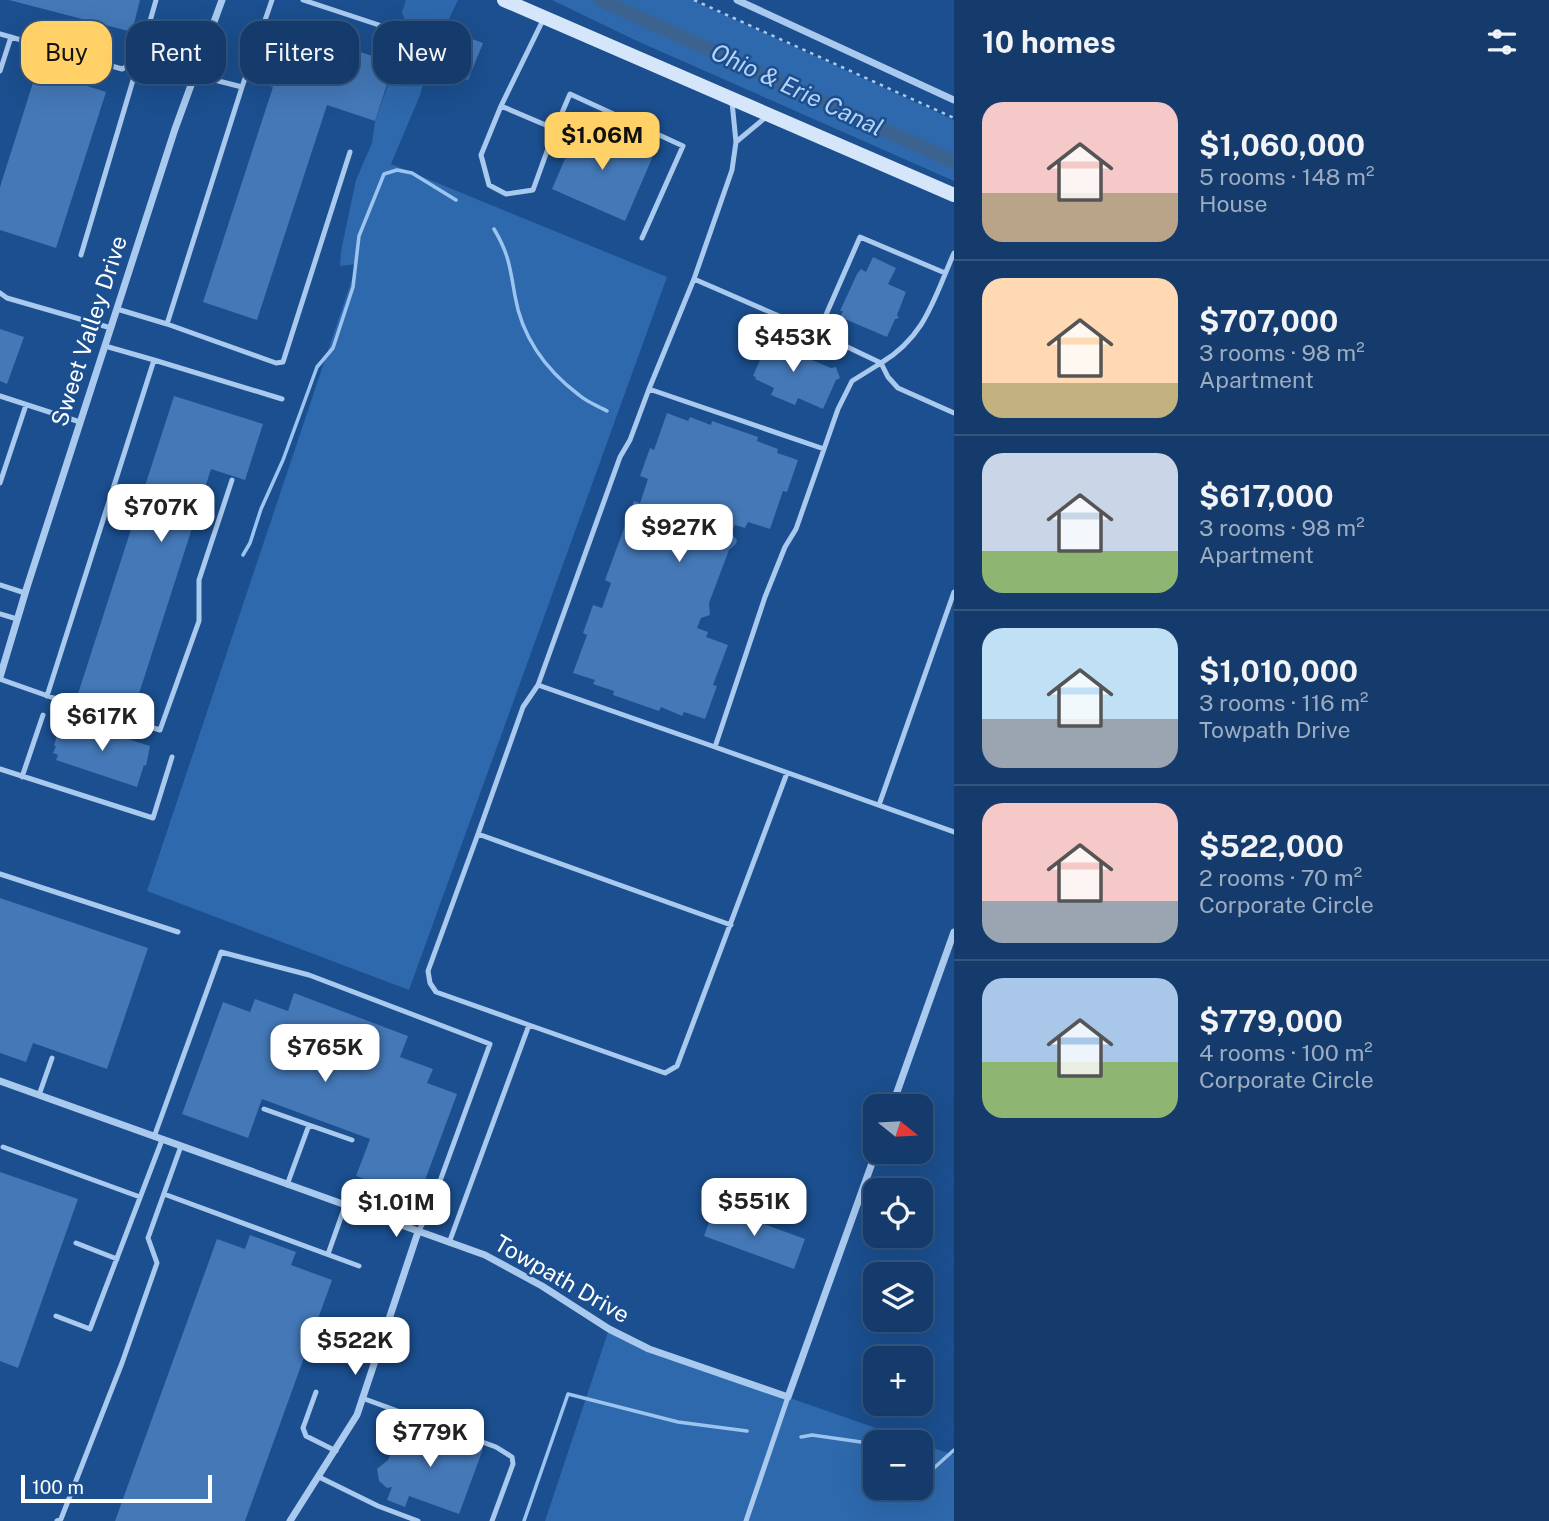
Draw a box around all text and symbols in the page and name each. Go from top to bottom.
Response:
chip: Buy [21,21,112,84]
chip: Rent [126,21,226,84]
chip: Filters [240,21,359,84]
chip: New [373,21,471,84]
icon: filters [1483,23,1521,61]
text: 10 homes [982,24,1116,60]
water label: Ohio & Erie Canal [707,37,888,141]
pin: $1.06M [545,113,659,172]
text: $1.06M [561,121,643,148]
text: $1,060,000 [1199,127,1365,163]
icon: home [1038,130,1122,214]
text: 5 rooms · 148 m² [1199,163,1374,190]
text: House [1199,190,1267,217]
street label: Sweet Valley Drive [45,232,132,430]
text: $707,000 [1199,303,1338,339]
icon: home [1038,306,1122,390]
pin: $453K [744,314,842,374]
text: $453K [754,323,832,350]
text: 3 rooms · 98 m² [1199,339,1365,366]
text: Apartment [1199,366,1314,393]
text: $617,000 [1199,478,1334,514]
icon: home [1038,481,1122,565]
pin: $707K [112,484,210,544]
text: $707K [123,493,199,520]
pin: $927K [630,504,728,564]
text: $927K [641,513,717,540]
text: 3 rooms · 98 m² [1199,514,1365,541]
text: Apartment [1199,541,1314,568]
text: $1,010,000 [1199,653,1358,689]
icon: home [1038,656,1122,740]
text: 3 rooms · 116 m² [1199,689,1369,716]
pin: $617K [53,694,151,753]
text: $617K [66,702,138,729]
text: Towpath Drive [1199,716,1350,743]
text: $522,000 [1199,828,1344,864]
icon: home [1038,831,1122,915]
text: 2 rooms · 70 m² [1199,864,1362,891]
text: Corporate Circle [1199,891,1374,918]
text: $779,000 [1199,1003,1343,1039]
icon: home [1038,1006,1122,1090]
pin: $765K [276,1024,374,1084]
text: $765K [286,1033,364,1060]
text: 4 rooms · 100 m² [1199,1039,1373,1066]
text: Corporate Circle [1199,1066,1374,1093]
north arrow [863,1094,933,1164]
map controls [863,1094,933,1500]
pin: $551K [705,1178,803,1238]
button: locate [863,1178,933,1248]
pin: $1.01M [339,1180,453,1239]
text: $551K [717,1187,791,1214]
text: $1.01M [357,1188,435,1215]
street label: Towpath Drive [490,1229,635,1328]
button: layers [863,1262,933,1332]
pin: $522K [306,1318,404,1377]
text: $522K [317,1326,393,1353]
button: + [863,1346,933,1416]
pin: $779K [381,1410,479,1469]
text: $779K [392,1418,468,1445]
button: − [863,1430,933,1500]
scale bar [21,1472,212,1504]
text: 100 m [32,1476,84,1498]

